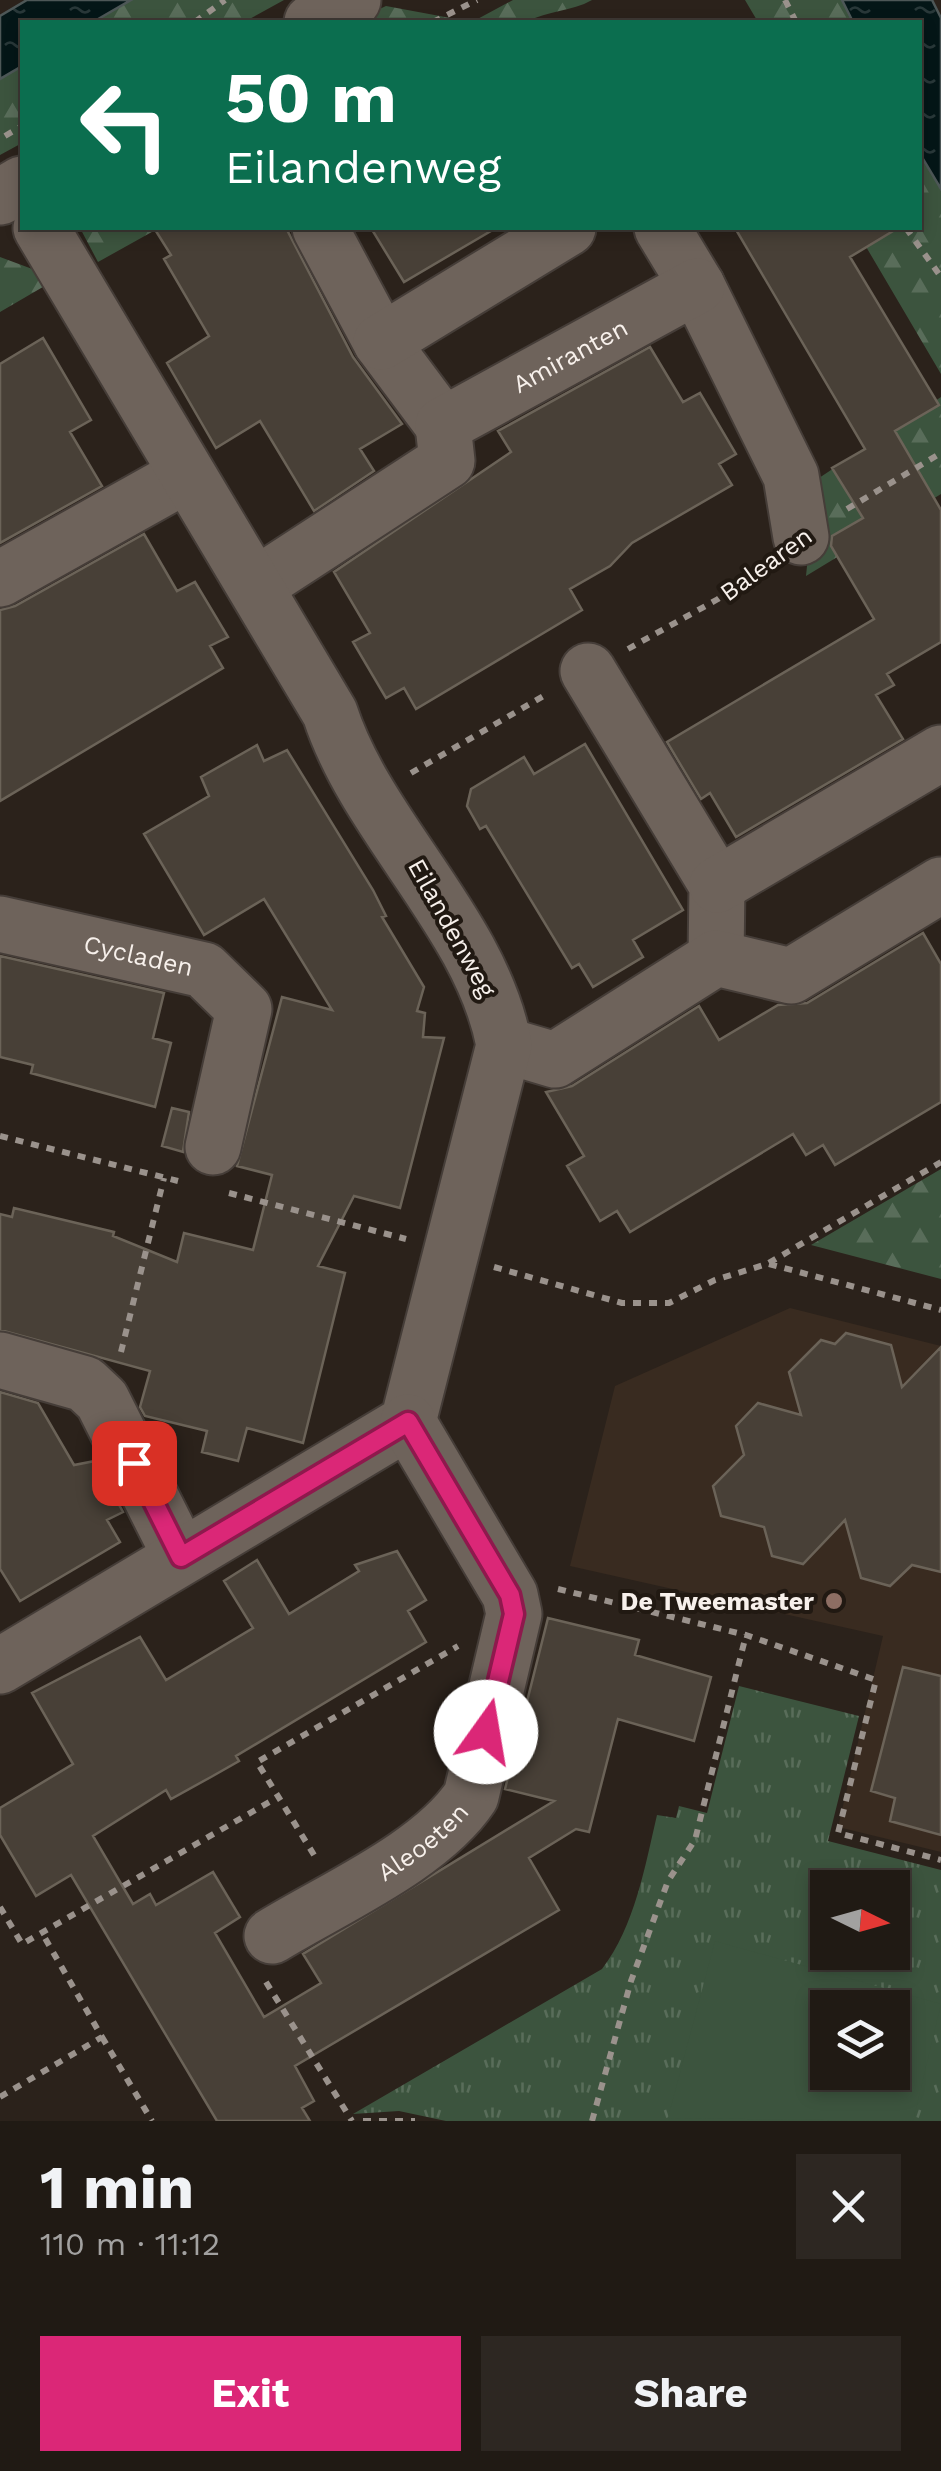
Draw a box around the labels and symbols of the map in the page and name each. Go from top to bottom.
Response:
street label: Amiranten [507,312,632,399]
street label: Balearen [714,521,818,607]
street label: Eilandenweg [402,854,502,1003]
street label: Cycladen [81,929,196,982]
pin [92,1421,177,1506]
place label: De Tweemaster [620,1587,814,1616]
marker: De Tweemaster [823,1590,845,1612]
position arrow [434,1680,538,1784]
street label: Aleoeten [372,1797,474,1887]
north arrow [810,1870,910,1970]

